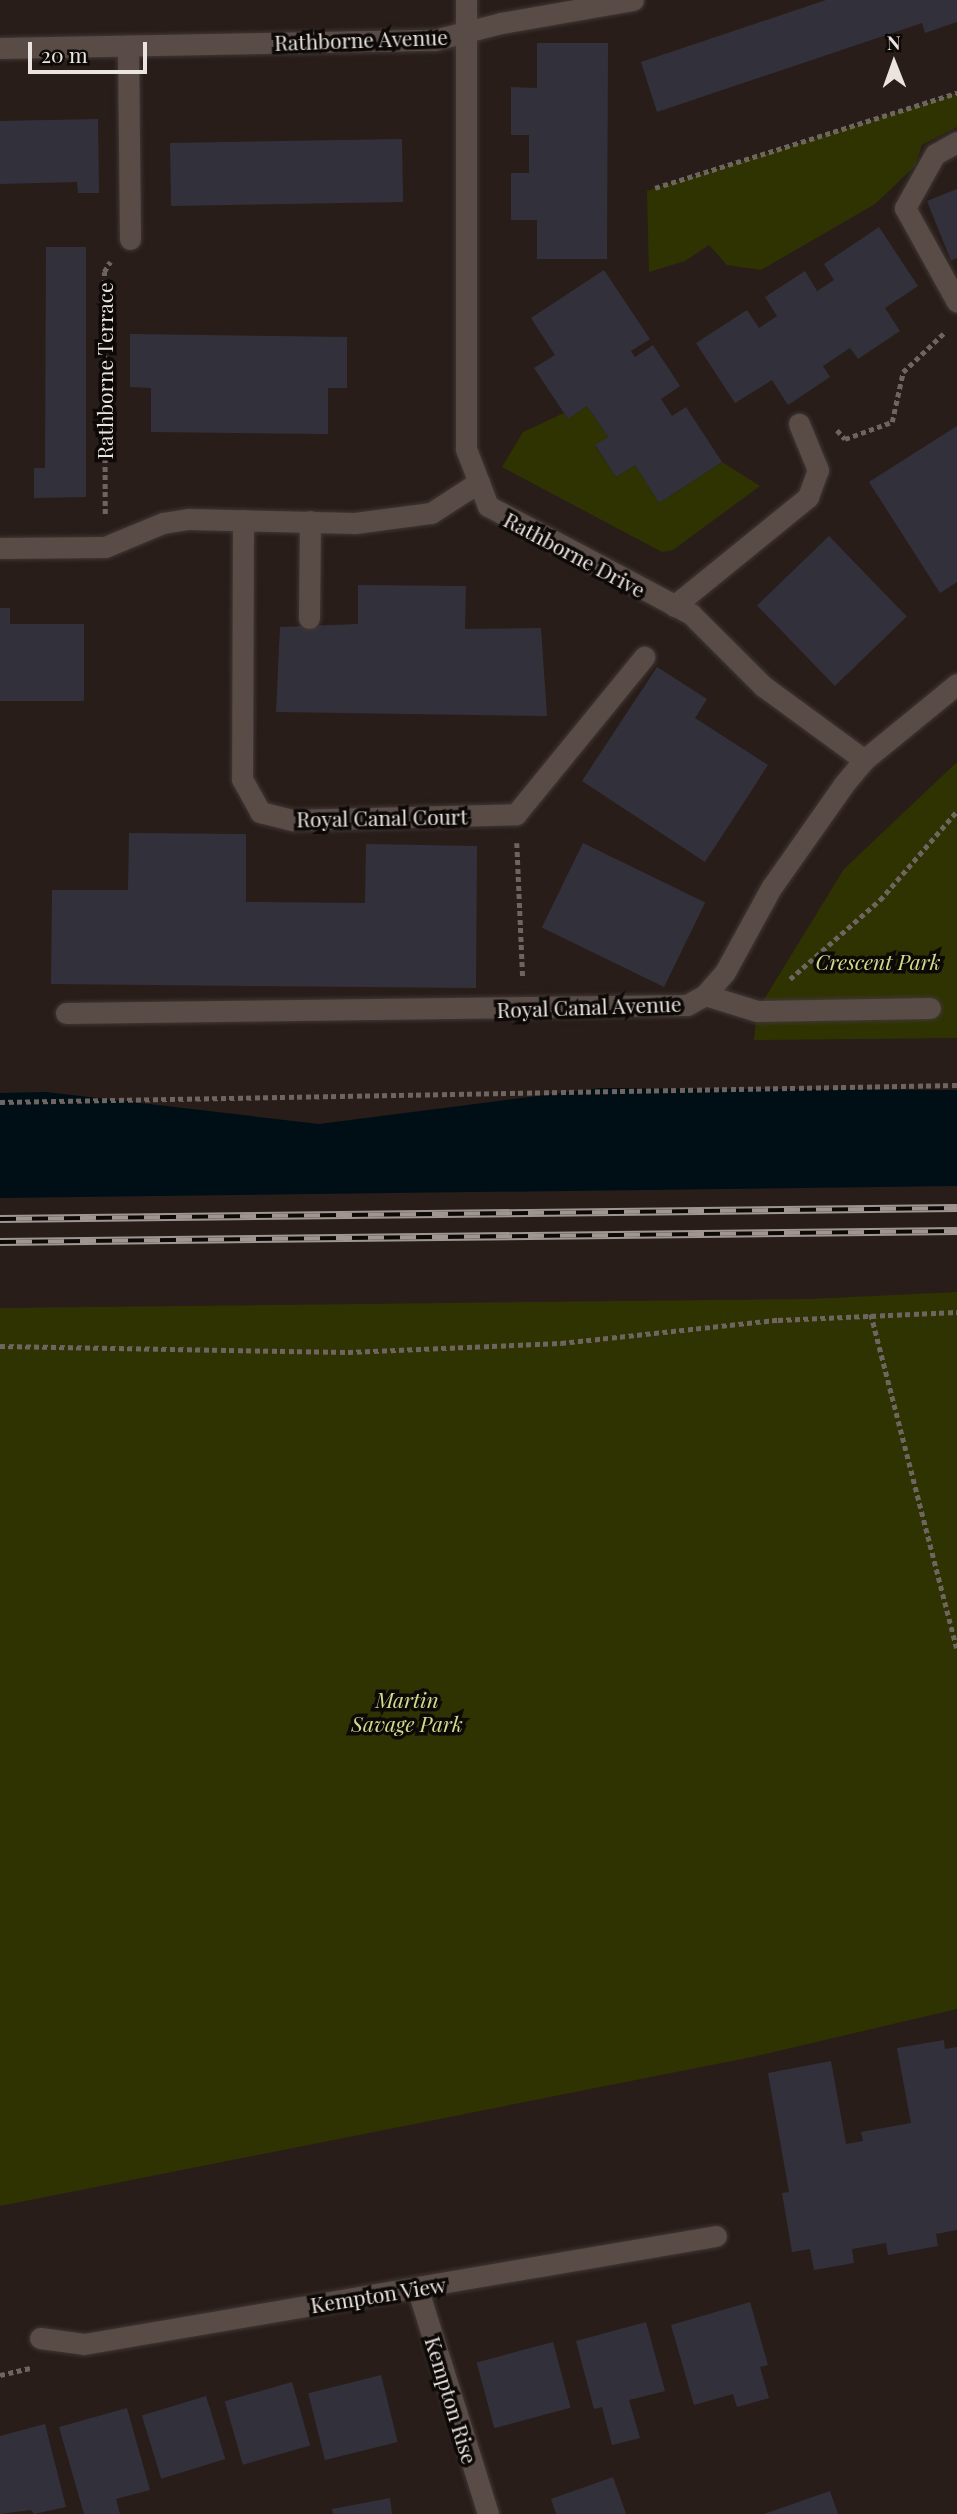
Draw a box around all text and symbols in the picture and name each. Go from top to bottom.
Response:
street label: Rathborne Avenue [274,23,448,55]
scale bar [32,28,150,72]
north arrow [859,28,929,98]
text: N [887,29,901,55]
text: 20 m [41,40,88,68]
street label: Rathborne Terrace [91,282,117,460]
street label: Rathborne Drive [500,506,650,602]
street label: Royal Canal Court [296,803,468,831]
park label: Crescent Park [815,948,941,974]
street label: Royal Canal Avenue [496,990,682,1022]
park label: Martin Savage Park [351,1686,463,1736]
street label: Kempton View [308,2271,448,2317]
street label: Kempton Rise [421,2333,483,2467]

